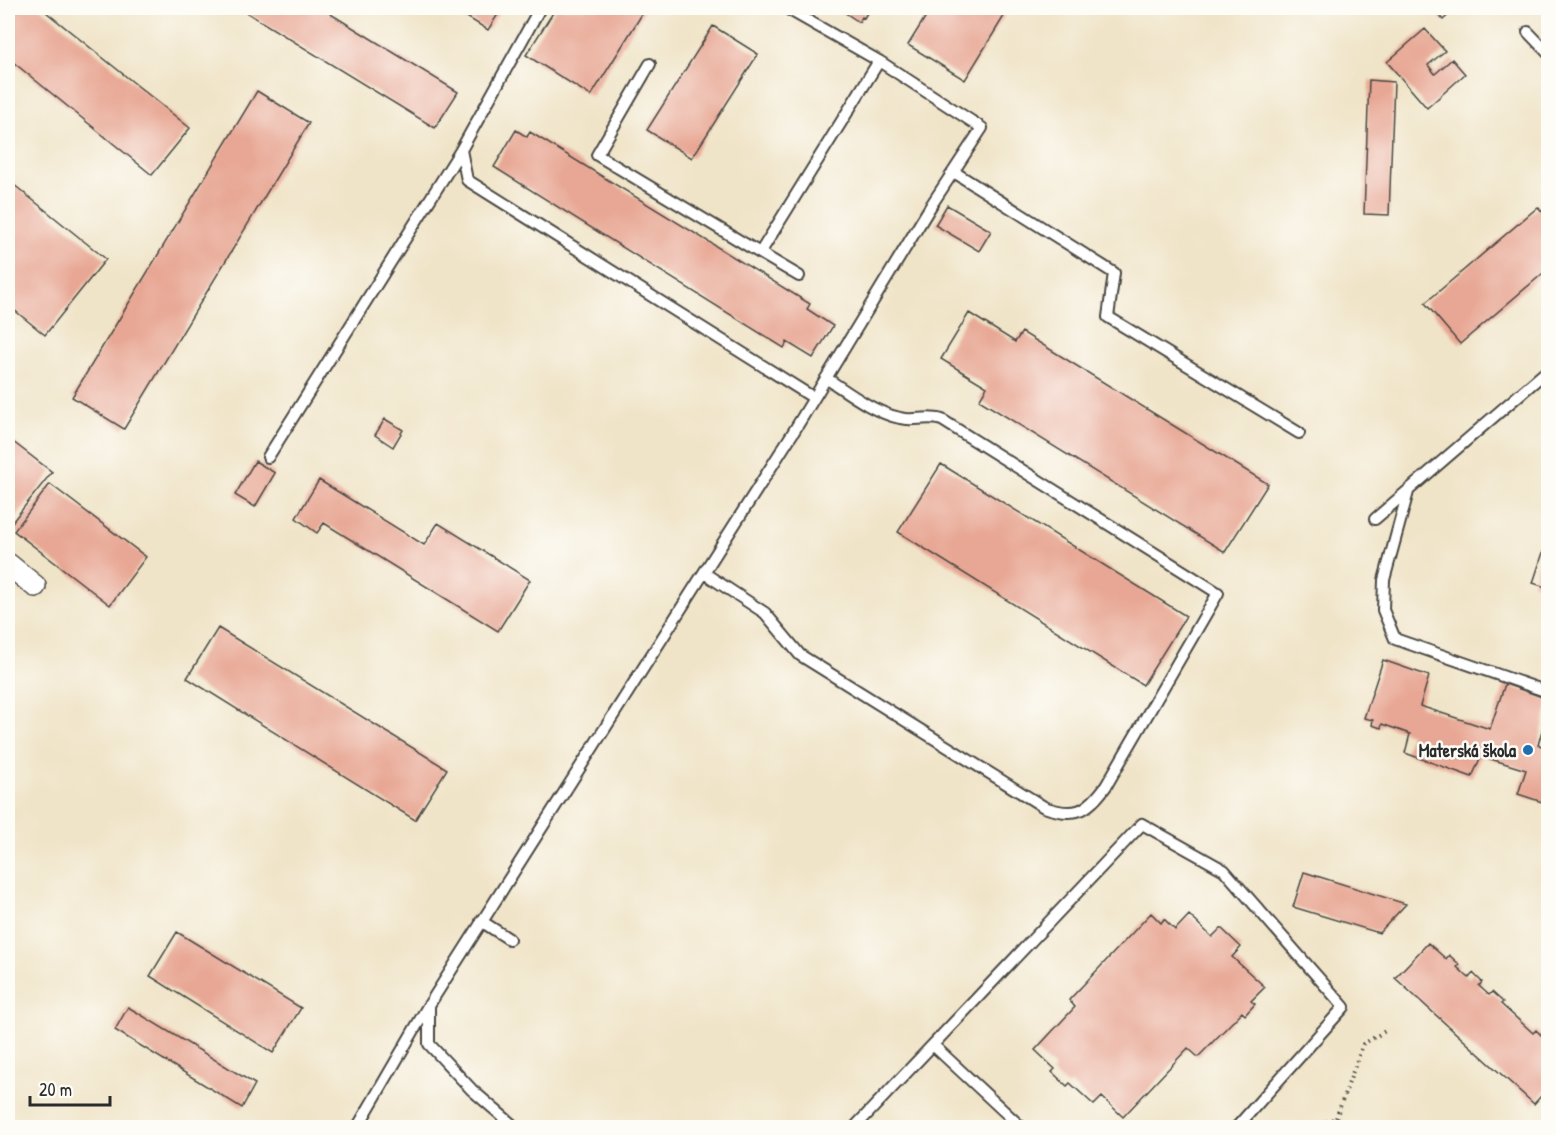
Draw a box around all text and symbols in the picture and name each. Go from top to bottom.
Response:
place label: Materská škola [1419,738,1517,763]
marker: Materská škola [1521,743,1535,757]
scale bar [30,1069,110,1107]
text: 20 m [39,1077,72,1102]

